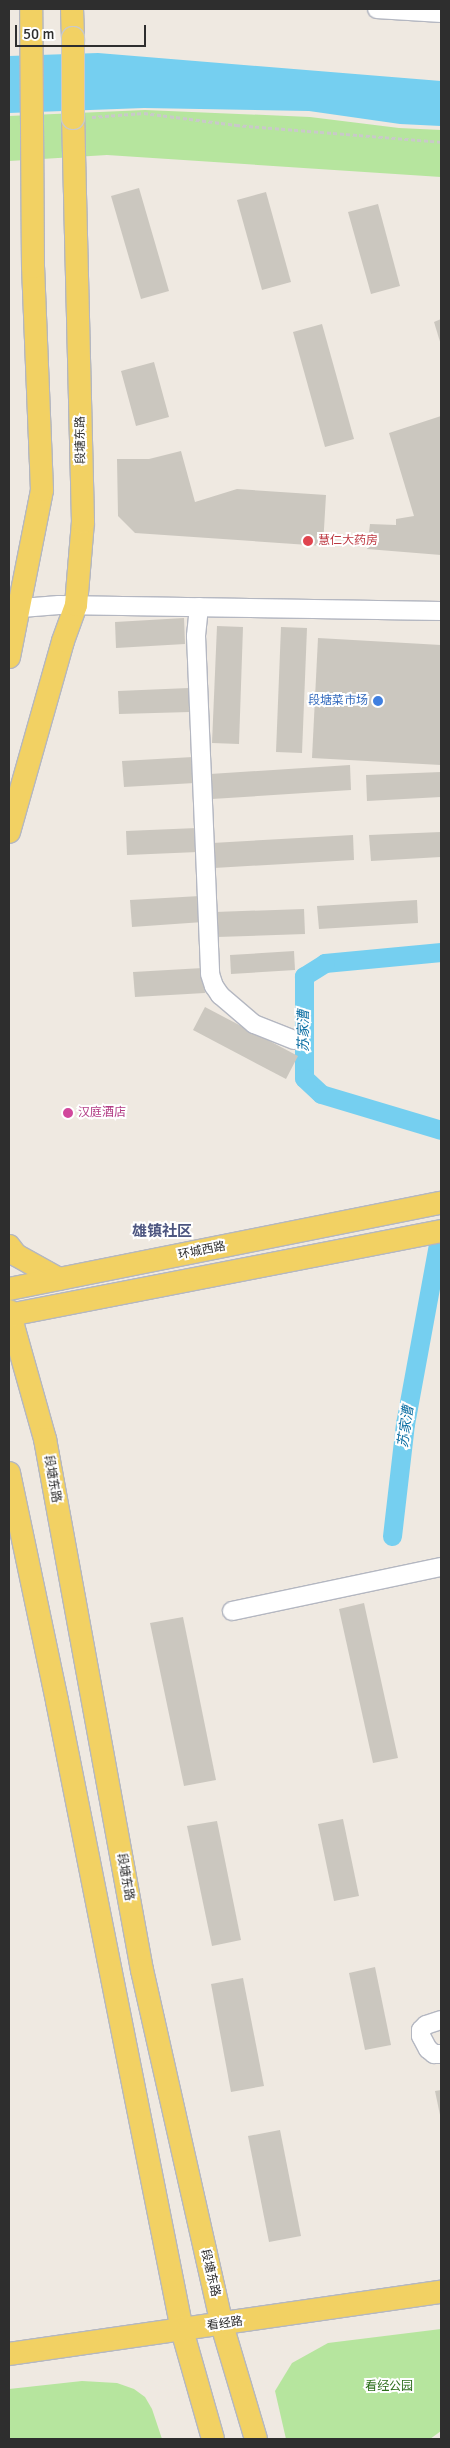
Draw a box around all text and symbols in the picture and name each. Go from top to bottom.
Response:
scale bar [18,15,149,47]
text: 50 m [23,25,54,43]
street label: 段塘东路 [73,416,89,464]
place label: 慧仁大药房 [318,534,378,548]
marker: 慧仁大药房 [302,535,314,547]
place label: 段塘菜市场 [308,694,368,708]
marker: 段塘菜市场 [372,695,384,707]
water label: 苏家漕 [296,1010,312,1052]
place label: 汉庭酒店 [78,1106,126,1120]
marker: 汉庭酒店 [62,1107,74,1119]
district label: 雄镇社区 [132,1223,192,1241]
street label: 环城西路 [177,1239,227,1263]
water label: 苏家漕 [395,1405,417,1449]
street label: 段塘东路 [41,1454,63,1504]
street label: 段塘东路 [114,1852,136,1902]
street label: 段塘东路 [198,2248,222,2298]
street label: 看经路 [206,2314,244,2334]
park label: 看经公园 [365,2380,413,2394]

